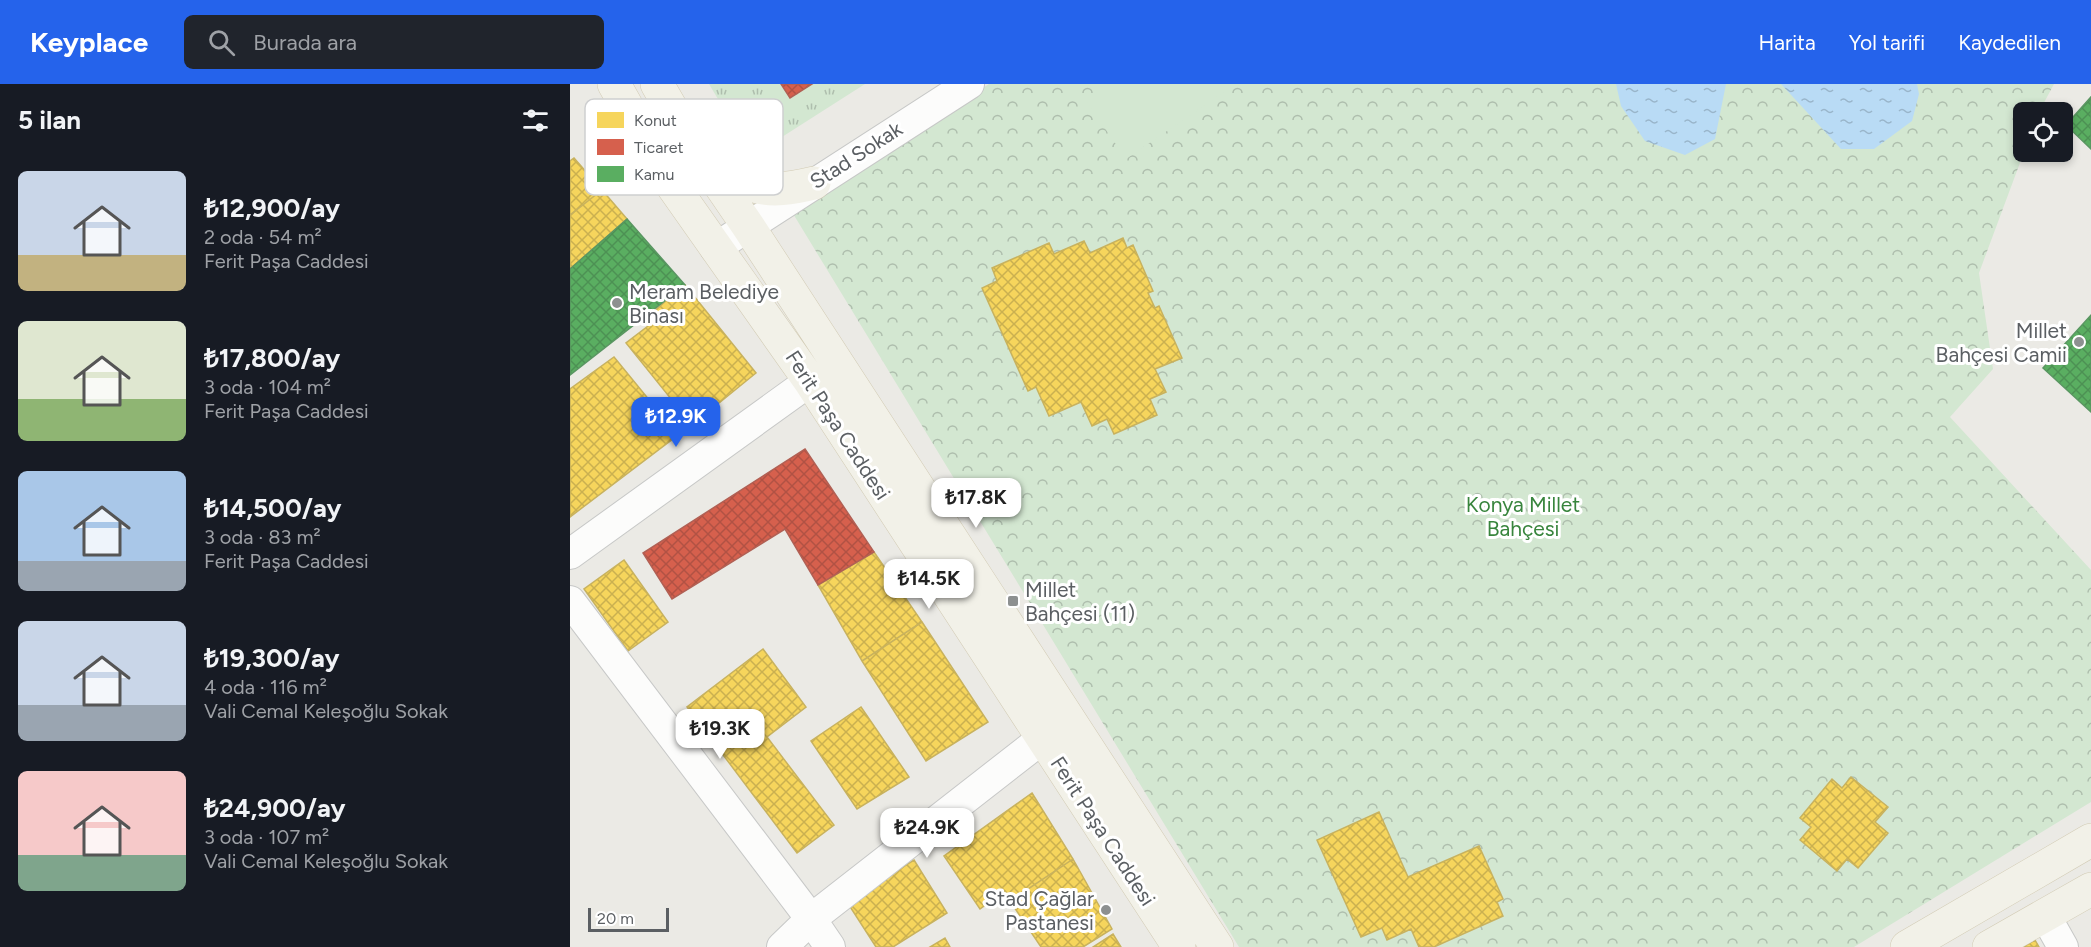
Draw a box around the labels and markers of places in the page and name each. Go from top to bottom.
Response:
place label: Meram Belediye Binası [629,279,779,328]
marker: Meram Belediye Binası [610,296,624,310]
place label: Millet Bahçesi Camii [1936,318,2067,367]
marker: Millet Bahçesi Camii [2072,335,2086,349]
pin: ₺12.9K [627,397,725,448]
pin: ₺17.8K [927,478,1025,529]
pin: ₺14.5K [880,559,978,610]
place label: Millet Bahçesi (11) [1025,577,1135,626]
marker: Millet Bahçesi (11) [1006,594,1020,608]
pin: ₺19.3K [671,709,769,760]
pin: ₺24.9K [878,808,976,859]
place label: Stad Çağlar Pastanesi [984,886,1094,935]
marker: Stad Çağlar Pastanesi [1099,903,1113,917]

